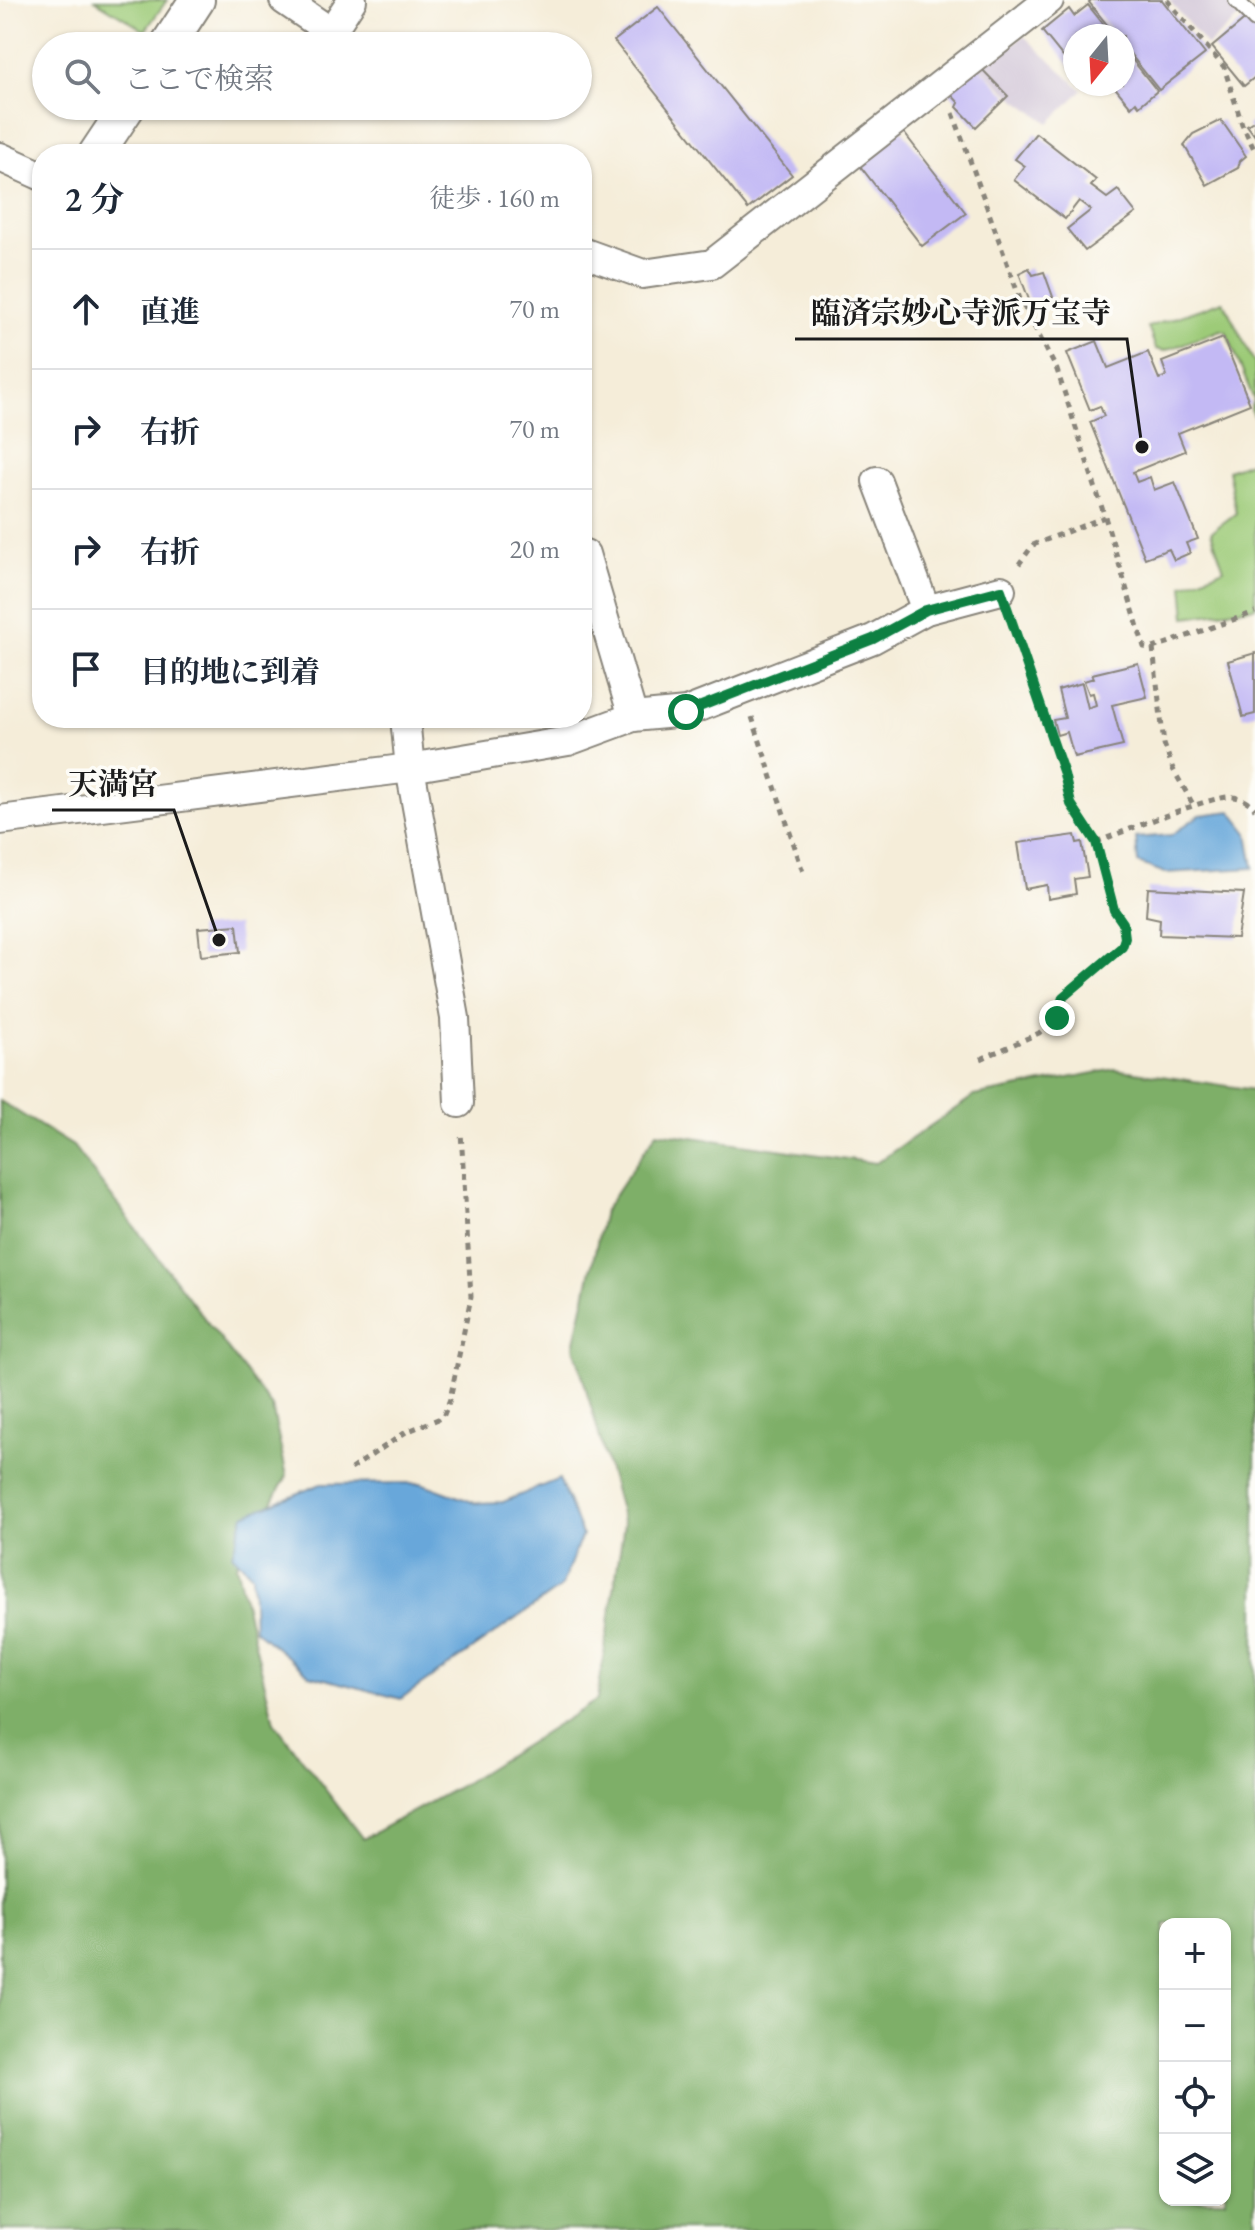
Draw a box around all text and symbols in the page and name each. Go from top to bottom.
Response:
north arrow [1063,24,1135,96]
search box [32,32,592,120]
icon: search [60,54,104,98]
text: ここで検索 [124,59,274,98]
text: 2 分 [64,177,124,221]
text: 徒歩 · 160 m [430,181,560,215]
callout: 臨済宗妙心寺派万宝寺 [795,285,1127,339]
icon: ahead [64,287,108,331]
text: 直進 [140,292,200,331]
text: 70 m [510,292,560,326]
text: 臨済宗妙心寺派万宝寺 [811,293,1111,332]
icon: right [64,407,108,451]
text: 右折 [140,412,200,451]
text: 70 m [510,412,560,446]
icon: right [64,527,108,571]
text: 右折 [140,532,200,571]
text: 20 m [510,532,560,566]
icon: arrive [64,647,108,691]
text: 目的地に到着 [140,652,320,691]
route start [668,694,704,730]
callout: 天満宮 [52,756,174,810]
text: 天満宮 [68,764,158,803]
route end [1039,1000,1075,1036]
map controls [1159,1918,1231,2206]
button: + [1159,1918,1231,1990]
button: − [1159,1990,1231,2062]
button: locate [1159,2062,1231,2134]
button: layers [1159,2134,1231,2206]

